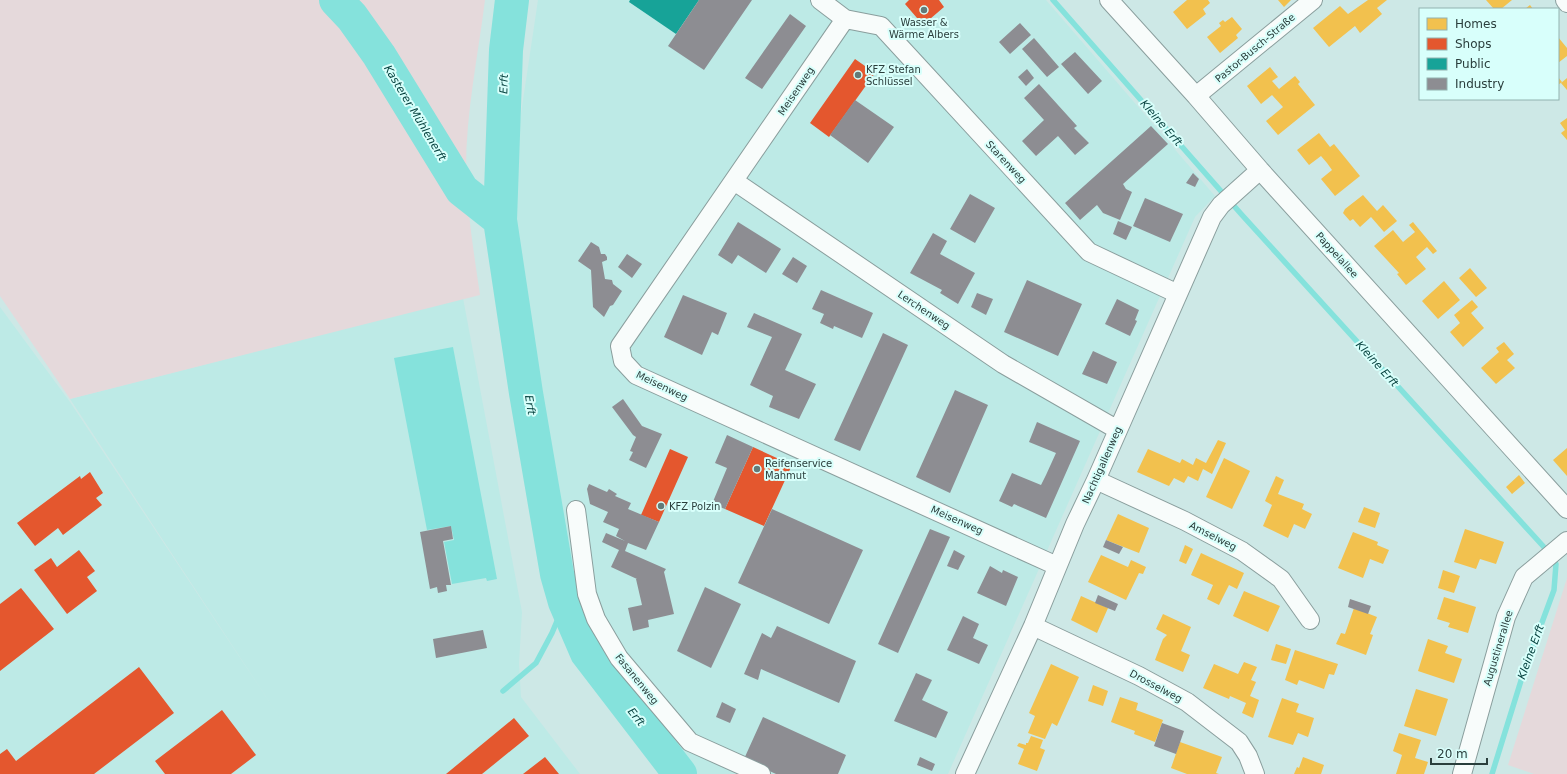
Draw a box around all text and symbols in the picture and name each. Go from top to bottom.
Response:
marker: Wasser & Wärme Albers [919,5,929,15]
legend [1419,8,1559,100]
street label: Pastor-Busch-Straße [1213,11,1297,85]
place label: Wasser & Wärme Albers [889,17,959,40]
text: Homes [1455,17,1497,31]
text: Shops [1455,37,1491,51]
text: Public [1455,57,1491,71]
water label: Kasterer Mühlenerft [381,63,449,164]
place label: KFZ Stefan Schlüssel [866,64,921,87]
street label: Meisenweg [776,65,816,117]
marker: KFZ Stefan Schlüssel [853,70,863,80]
water label: Erft [497,73,511,94]
text: Industry [1455,77,1504,91]
water label: Kleine Erft [1137,97,1185,149]
street label: Starenweg [984,139,1028,185]
street label: Pappelallee [1314,230,1360,280]
street label: Lerchenweg [896,289,952,331]
water label: Kleine Erft [1353,338,1401,390]
street label: Meisenweg [634,369,690,403]
water label: Erft [522,394,538,416]
street label: Nachtigallenweg [1080,425,1124,505]
place label: Reifenservice Mahmut [765,458,832,481]
marker: Reifenservice Mahmut [752,464,762,474]
marker: KFZ Polzin [656,501,666,511]
place label: KFZ Polzin [669,501,720,512]
street label: Meisenweg [929,504,985,536]
street label: Amselweg [1188,519,1238,553]
street label: Augustinerallee [1481,609,1515,687]
water label: Kleine Erft [1515,622,1547,681]
street label: Fasanenweg [613,652,661,706]
street label: Drosselweg [1128,668,1184,704]
water label: Erft [625,705,648,729]
scale bar [1431,740,1487,766]
text: 20 m [1437,747,1468,761]

